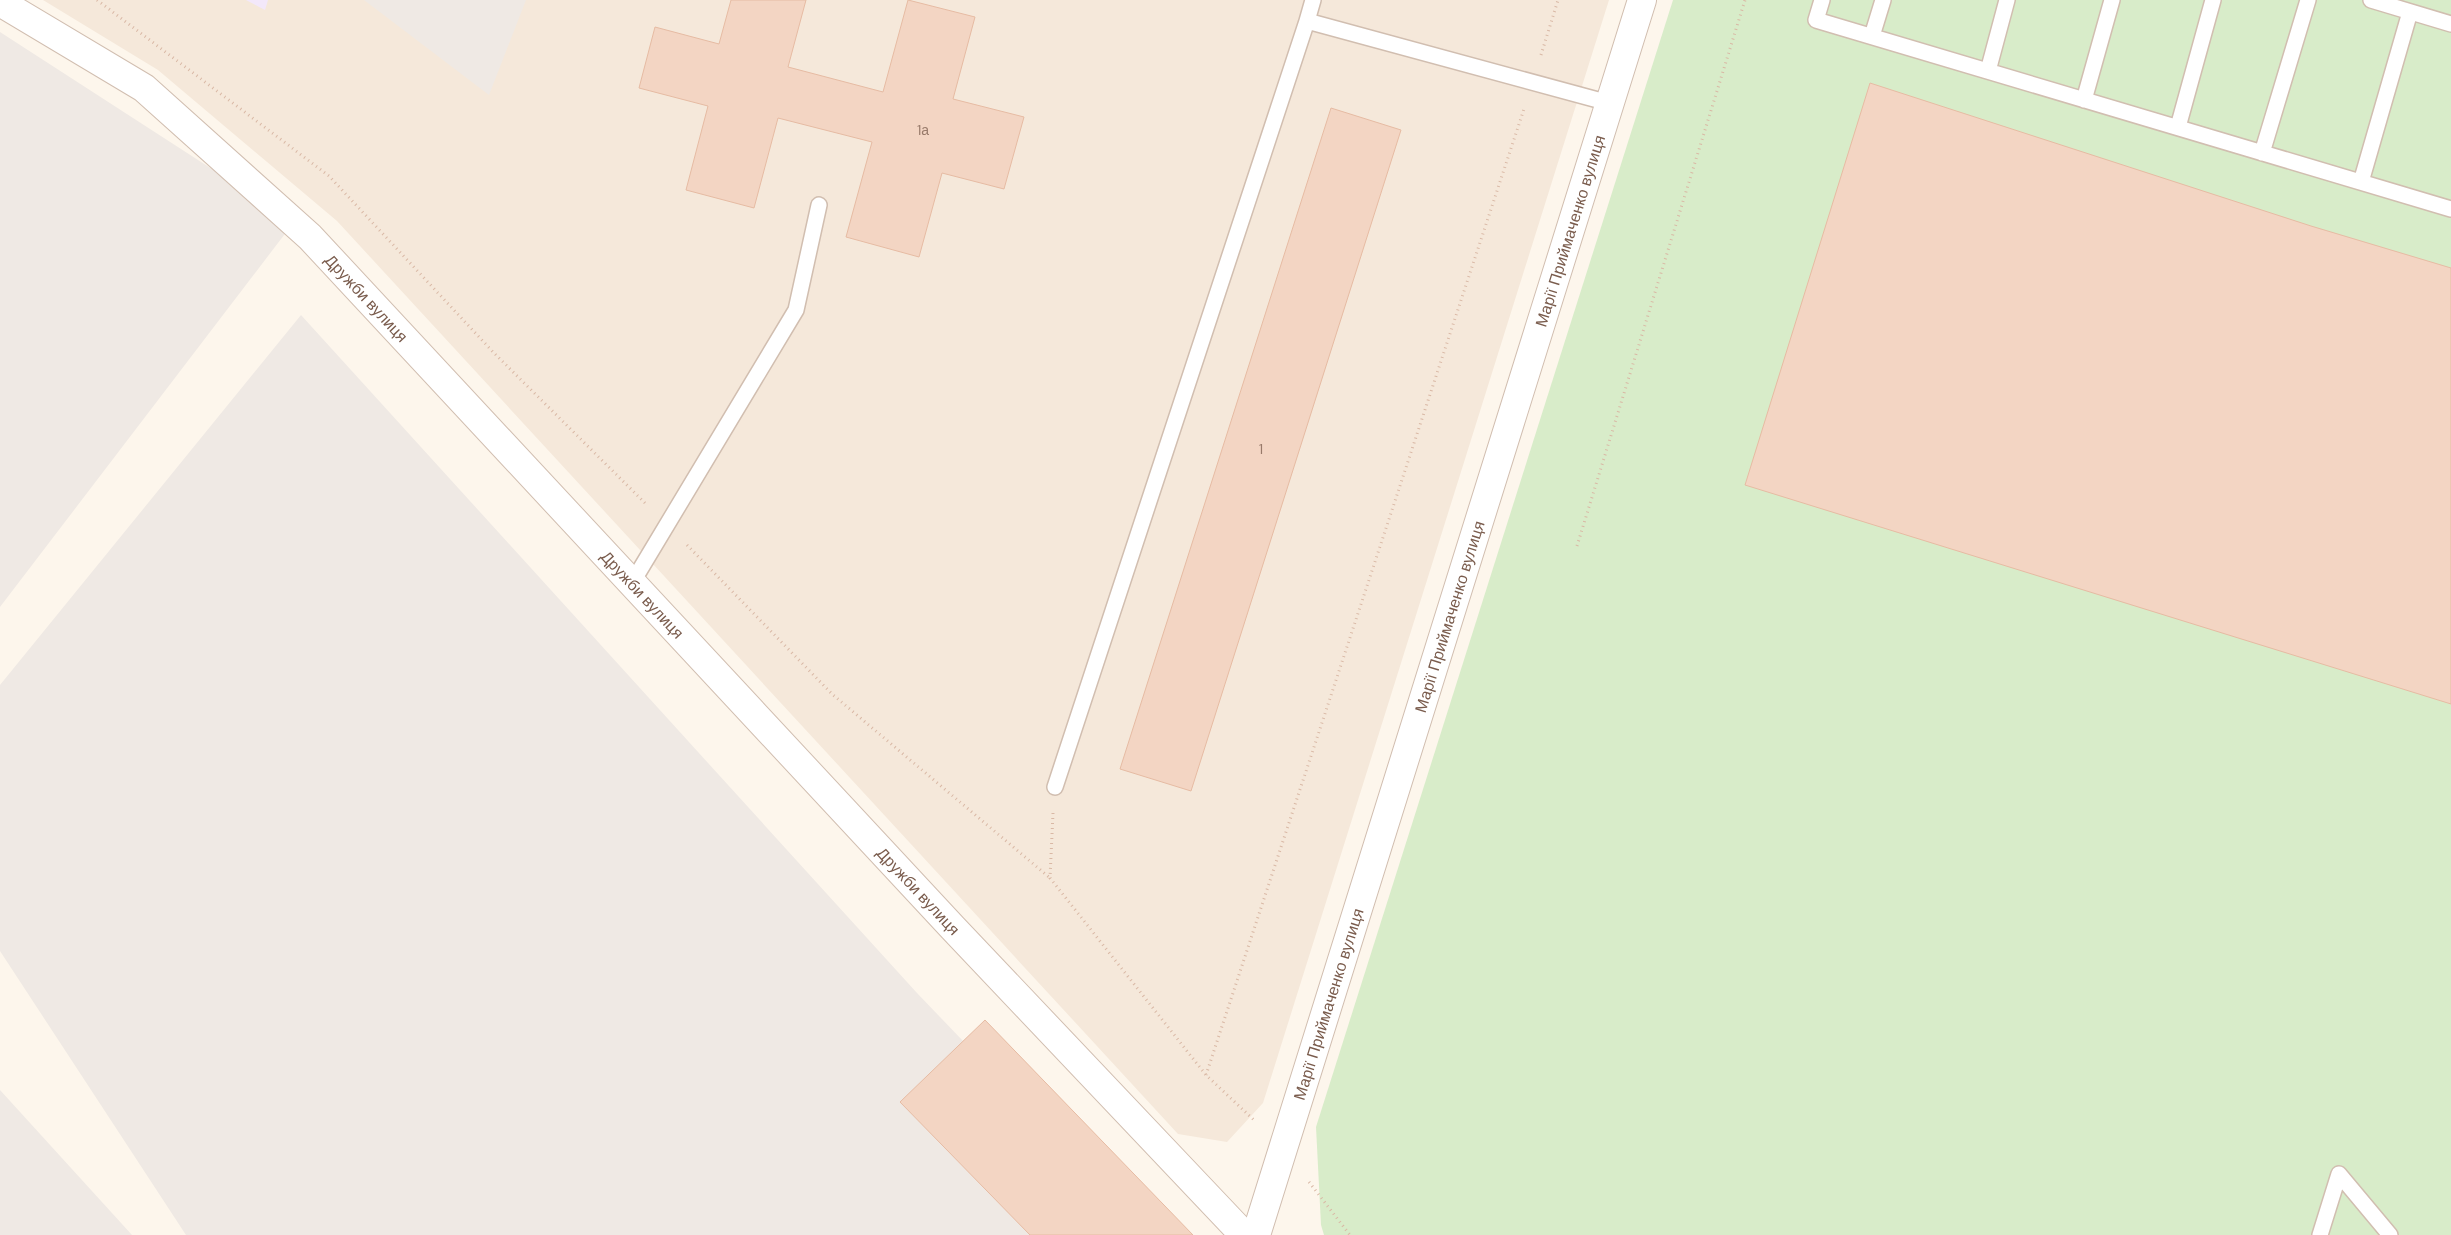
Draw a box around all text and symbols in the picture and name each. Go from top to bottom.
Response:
house number: 1а [917,121,929,139]
street label: Марії Приймаченко вулиця [1530,133,1610,330]
street label: Дружби вулиця [320,250,412,347]
house number: 1 [1259,440,1263,458]
street label: Марії Приймаченко вулиця [1410,518,1490,715]
street label: Дружби вулиця [596,546,688,643]
street label: Дружби вулиця [872,843,964,940]
street label: Марії Приймаченко вулиця [1289,906,1368,1103]

